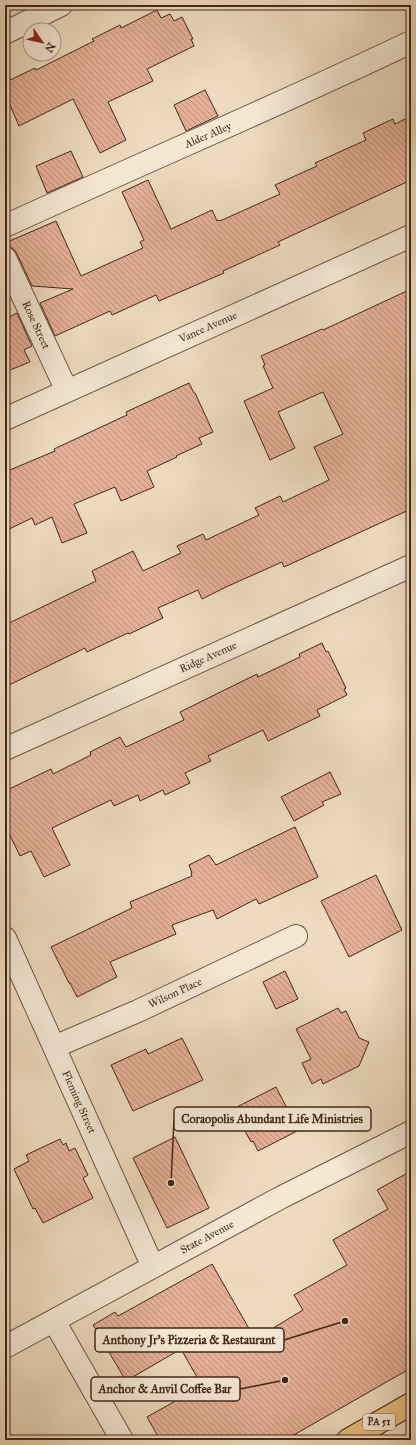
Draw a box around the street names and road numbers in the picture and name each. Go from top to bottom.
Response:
street label: Alder Alley [182,119,234,151]
street label: Rose Street [19,299,53,351]
street label: Vance Avenue [176,308,239,346]
street label: Ridge Avenue [177,638,239,675]
street label: Wilson Place [146,975,204,1011]
street label: Fleming Street [59,1068,99,1136]
street label: State Avenue [178,1217,236,1257]
road number: PA 51 [363,1414,395,1430]

